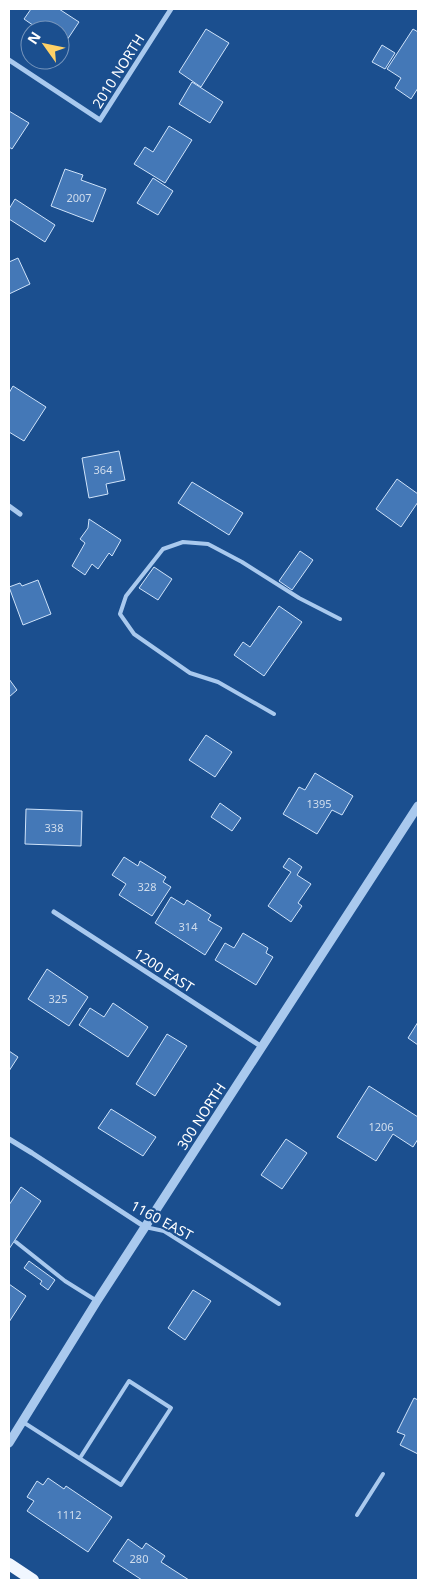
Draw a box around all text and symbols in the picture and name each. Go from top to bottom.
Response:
north arrow [20,20,70,70]
text: N [23,28,45,48]
street label: 2010 NORTH [88,30,148,112]
house number: 2007 [66,190,92,205]
house number: 364 [94,462,113,477]
house number: 1395 [306,796,332,811]
house number: 338 [45,820,63,835]
house number: 328 [138,879,156,894]
house number: 314 [179,919,198,934]
street label: 1200 EAST [130,944,198,997]
house number: 325 [49,991,67,1006]
street label: 300 NORTH [172,1079,230,1153]
house number: 1206 [368,1119,394,1134]
street label: 1160 EAST [128,1196,197,1244]
house number: 1112 [56,1507,82,1522]
house number: 280 [130,1551,148,1566]

